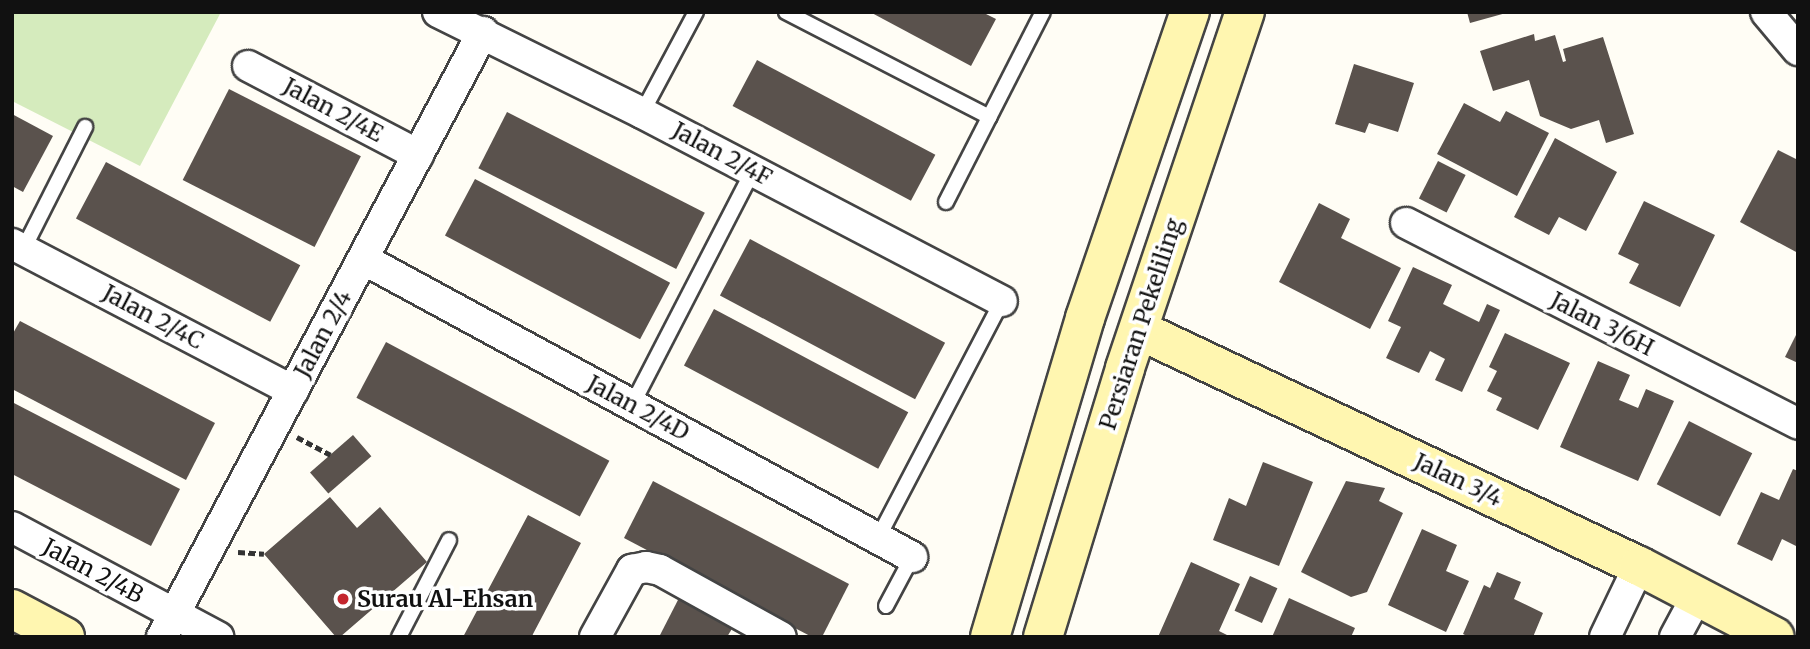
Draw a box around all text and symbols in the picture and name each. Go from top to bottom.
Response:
street label: Jalan 2/4E [278,72,388,148]
street label: Jalan 2/4F [668,116,776,192]
street label: Persiaran Pekeliling [1094,215,1188,433]
street label: Jalan 2/4C [98,279,208,355]
street label: Jalan 2/4 [288,286,358,382]
street label: Jalan 3/6H [1546,286,1658,362]
street label: Jalan 2/4D [582,370,694,446]
street label: Jalan 3/4 [1410,448,1506,512]
street label: Jalan 2/4B [38,533,148,609]
place label: Surau Al-Ehsan [357,585,533,613]
marker: Surau Al-Ehsan [335,591,351,607]

